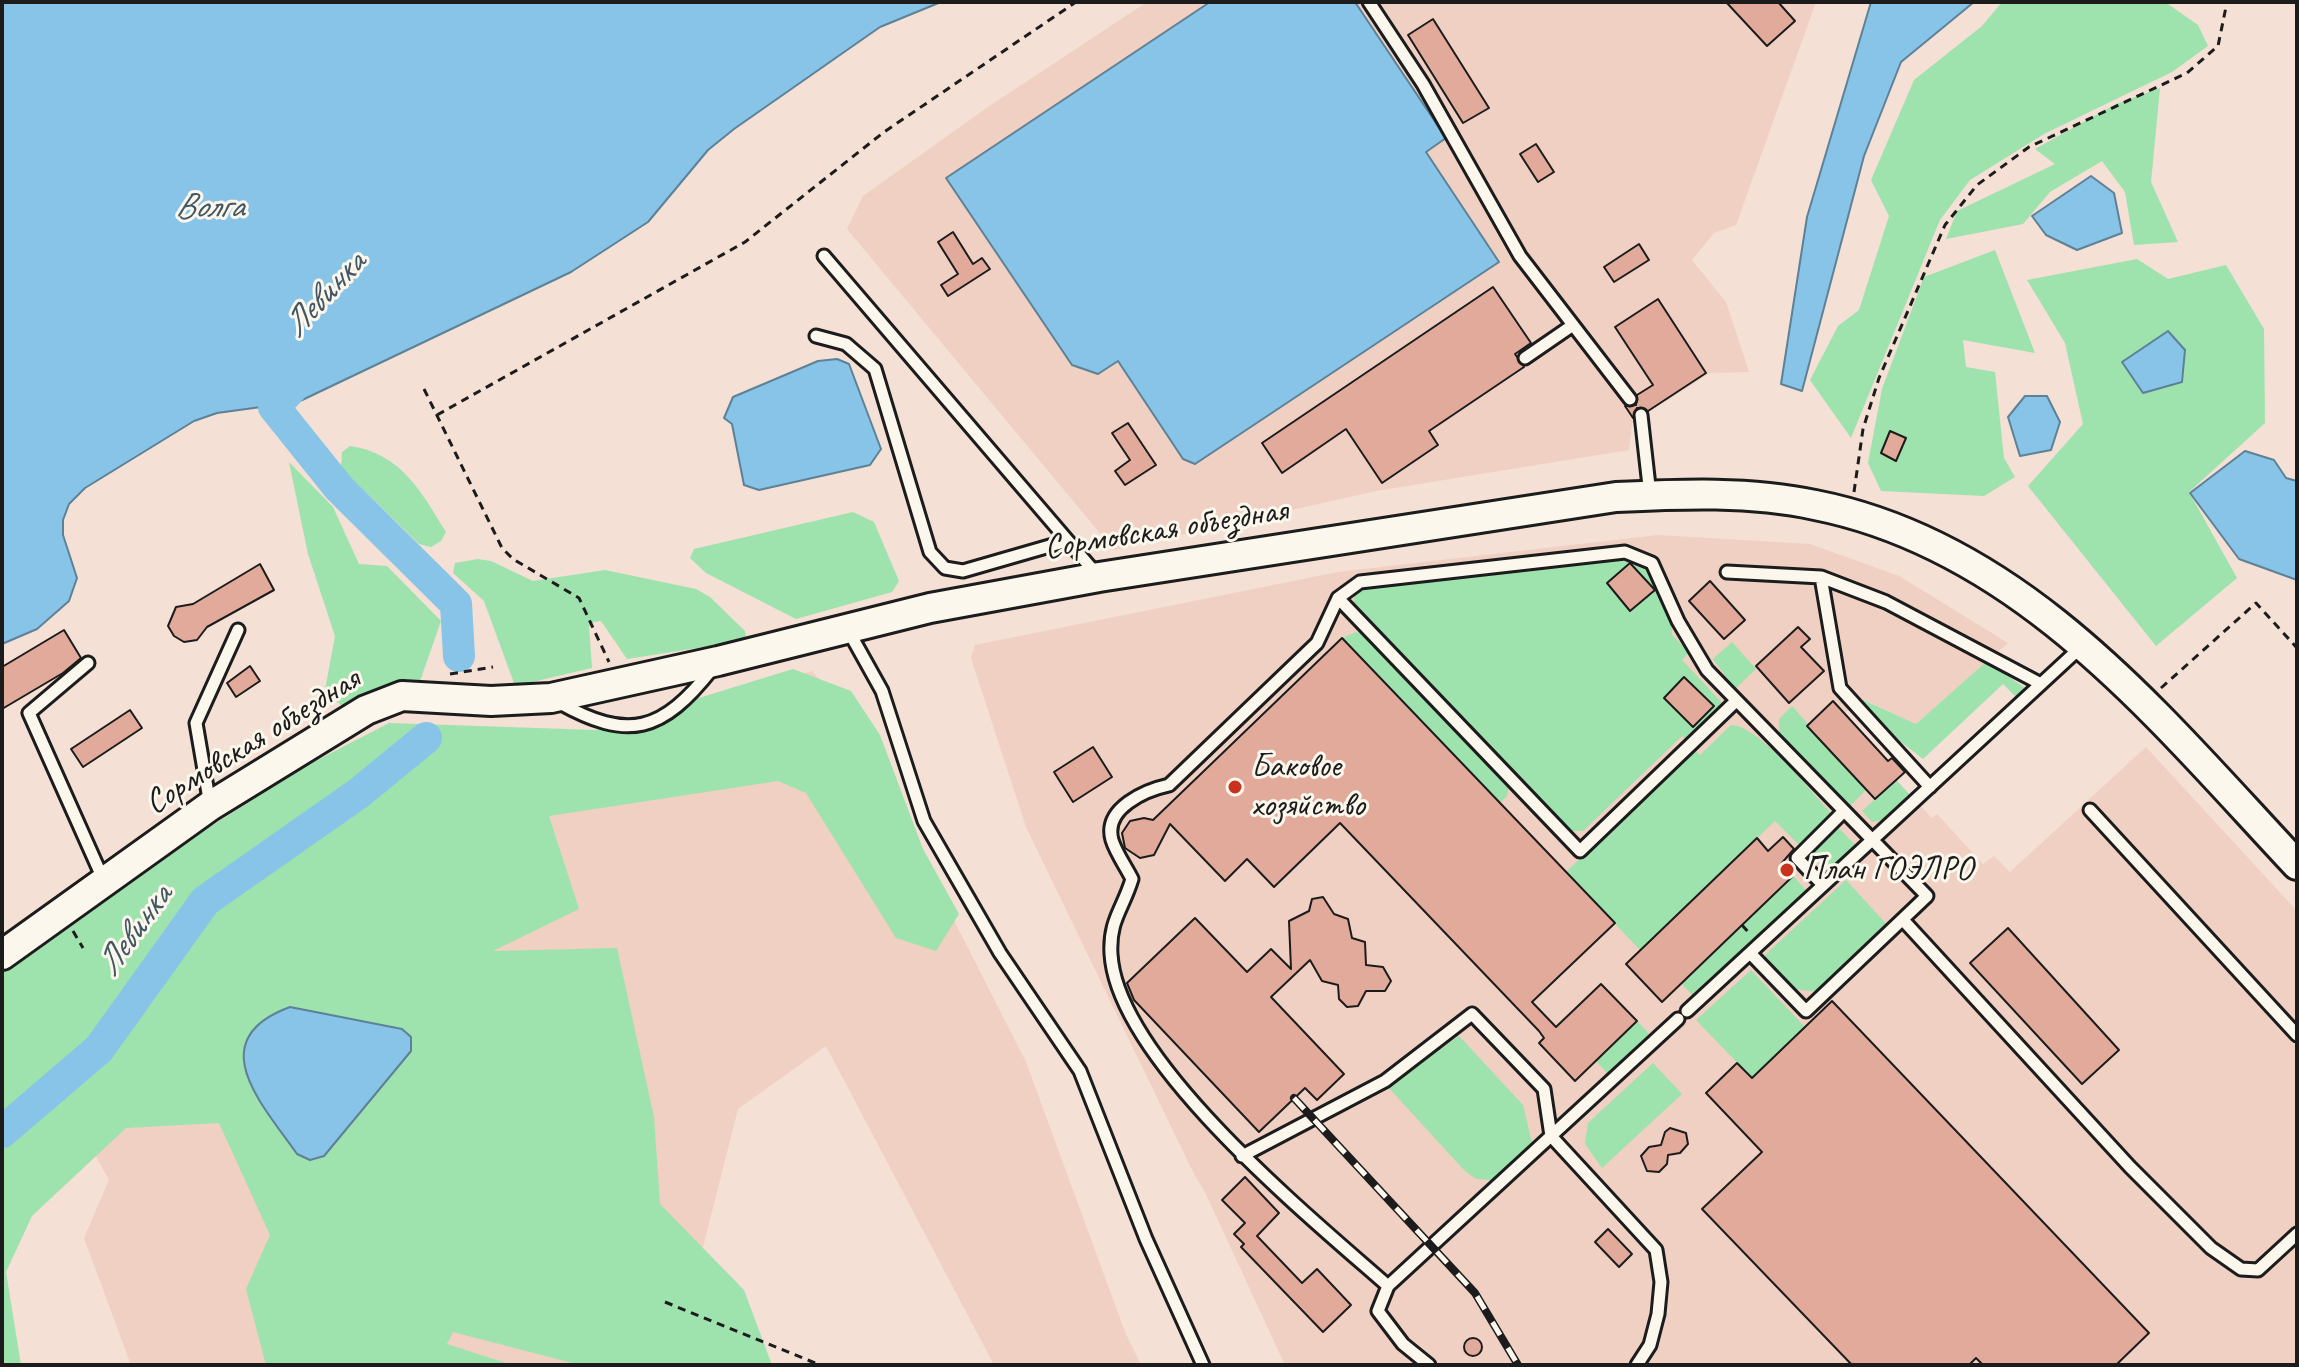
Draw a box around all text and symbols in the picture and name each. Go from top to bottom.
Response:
water label: Волга [175,186,243,230]
water label: Левинка [274,243,376,347]
street label: Сормовская объездная [1042,491,1290,569]
street label: Сормовская объездная [138,660,368,824]
place label: Баковое хозяйство [1251,747,1365,826]
marker: Баковое хозяйство [1226,778,1244,796]
place label: План ГОЭЛРО [1803,850,1973,890]
marker: План ГОЭЛРО [1778,861,1796,879]
water label: Левинка [88,877,182,985]

